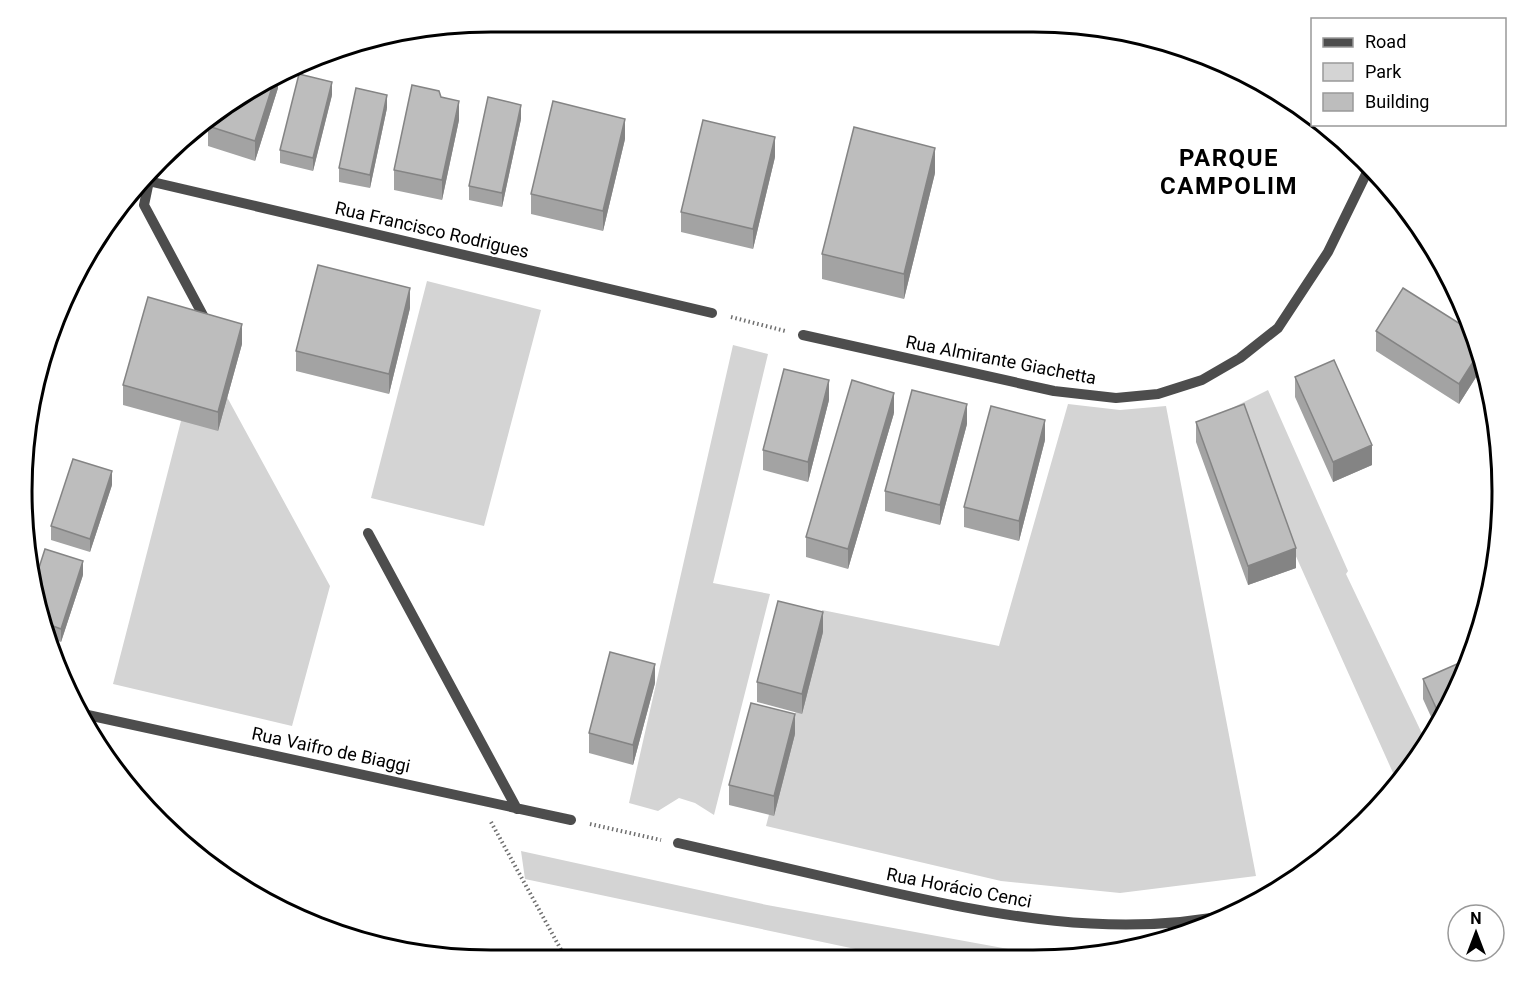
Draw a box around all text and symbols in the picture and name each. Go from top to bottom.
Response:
legend [1311,18,1506,126]
text: Road [1365,31,1406,52]
text: Park [1365,61,1402,82]
text: Building [1365,91,1429,112]
district label: PARQUE CAMPOLIM [1160,144,1298,200]
street label: Rua Francisco Rodrigues [333,197,531,262]
street label: Rua Almirante Giachetta [904,331,1098,388]
street label: Rua Vaifro de Biaggi [250,722,412,777]
street label: Rua Horácio Cenci [885,863,1033,912]
north arrow [1446,903,1506,963]
text: N [1470,909,1482,928]

